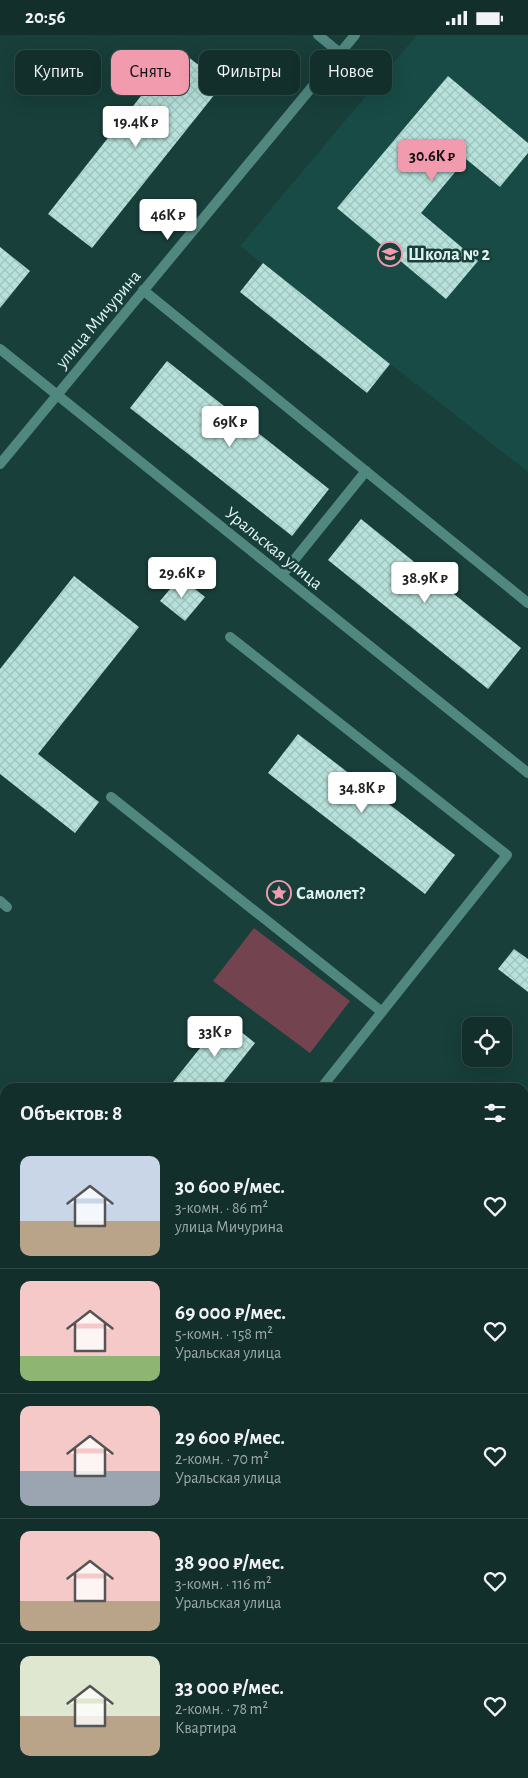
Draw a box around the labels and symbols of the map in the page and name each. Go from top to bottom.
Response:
pin: 19.4K ₽ [90,105,182,148]
pin: 30.6K ₽ [386,139,478,182]
pin: 46K ₽ [133,199,203,241]
school or university icon: Школа № 2 [377,241,403,267]
place label: Школа № 2 [408,246,490,264]
street label: улица Мичурина [52,267,145,373]
pin: 69K ₽ [195,405,265,448]
street label: Уральская улица [221,504,326,593]
pin: 29.6K ₽ [136,557,228,599]
pin: 38.9K ₽ [379,561,471,604]
pin: 34.8K ₽ [316,771,408,814]
place icon: Самолет? [266,880,292,906]
place label: Самолет? [296,885,366,903]
pin: 33K ₽ [180,1015,250,1058]

